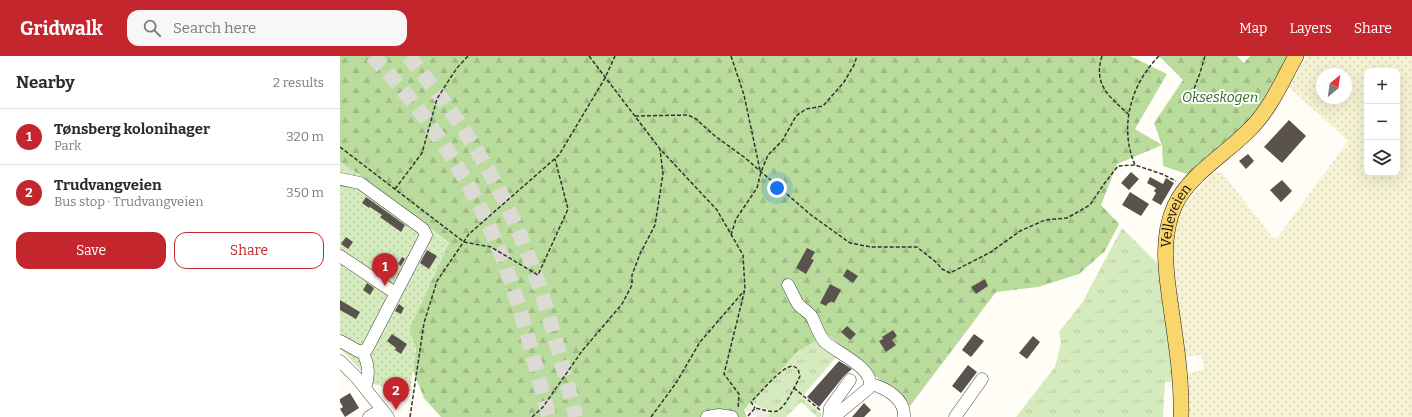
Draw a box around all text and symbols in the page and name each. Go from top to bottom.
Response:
search box [127,10,407,46]
text: Gridwalk [20,17,103,40]
icon: search [141,17,163,39]
text: Search here [173,19,256,37]
text: Map [1239,20,1267,37]
text: Layers [1289,20,1332,37]
text: Share [1354,20,1392,37]
north arrow [1316,68,1352,104]
map controls [1364,68,1400,176]
button: + [1364,68,1400,104]
text: Nearby [16,72,75,93]
text: 2 results [273,75,324,90]
park label: Okseskogen [1182,89,1258,106]
button: − [1364,104,1400,140]
text: Tønsberg kolonihager [54,120,210,138]
text: 1 [26,129,32,144]
text: 320 m [286,129,324,144]
text: Park [54,138,81,153]
button: layers [1364,140,1400,176]
text: Trudvangveien [54,176,162,194]
your location [767,178,787,198]
street label: Velleveien [1157,180,1195,248]
text: 2 [25,185,33,200]
text: 350 m [286,185,324,200]
text: Bus stop · Trudvangveien [54,194,203,209]
button: Save [16,232,166,269]
button: Share [174,232,324,269]
pin: 1 [372,253,398,286]
pin: 2 [383,377,409,410]

